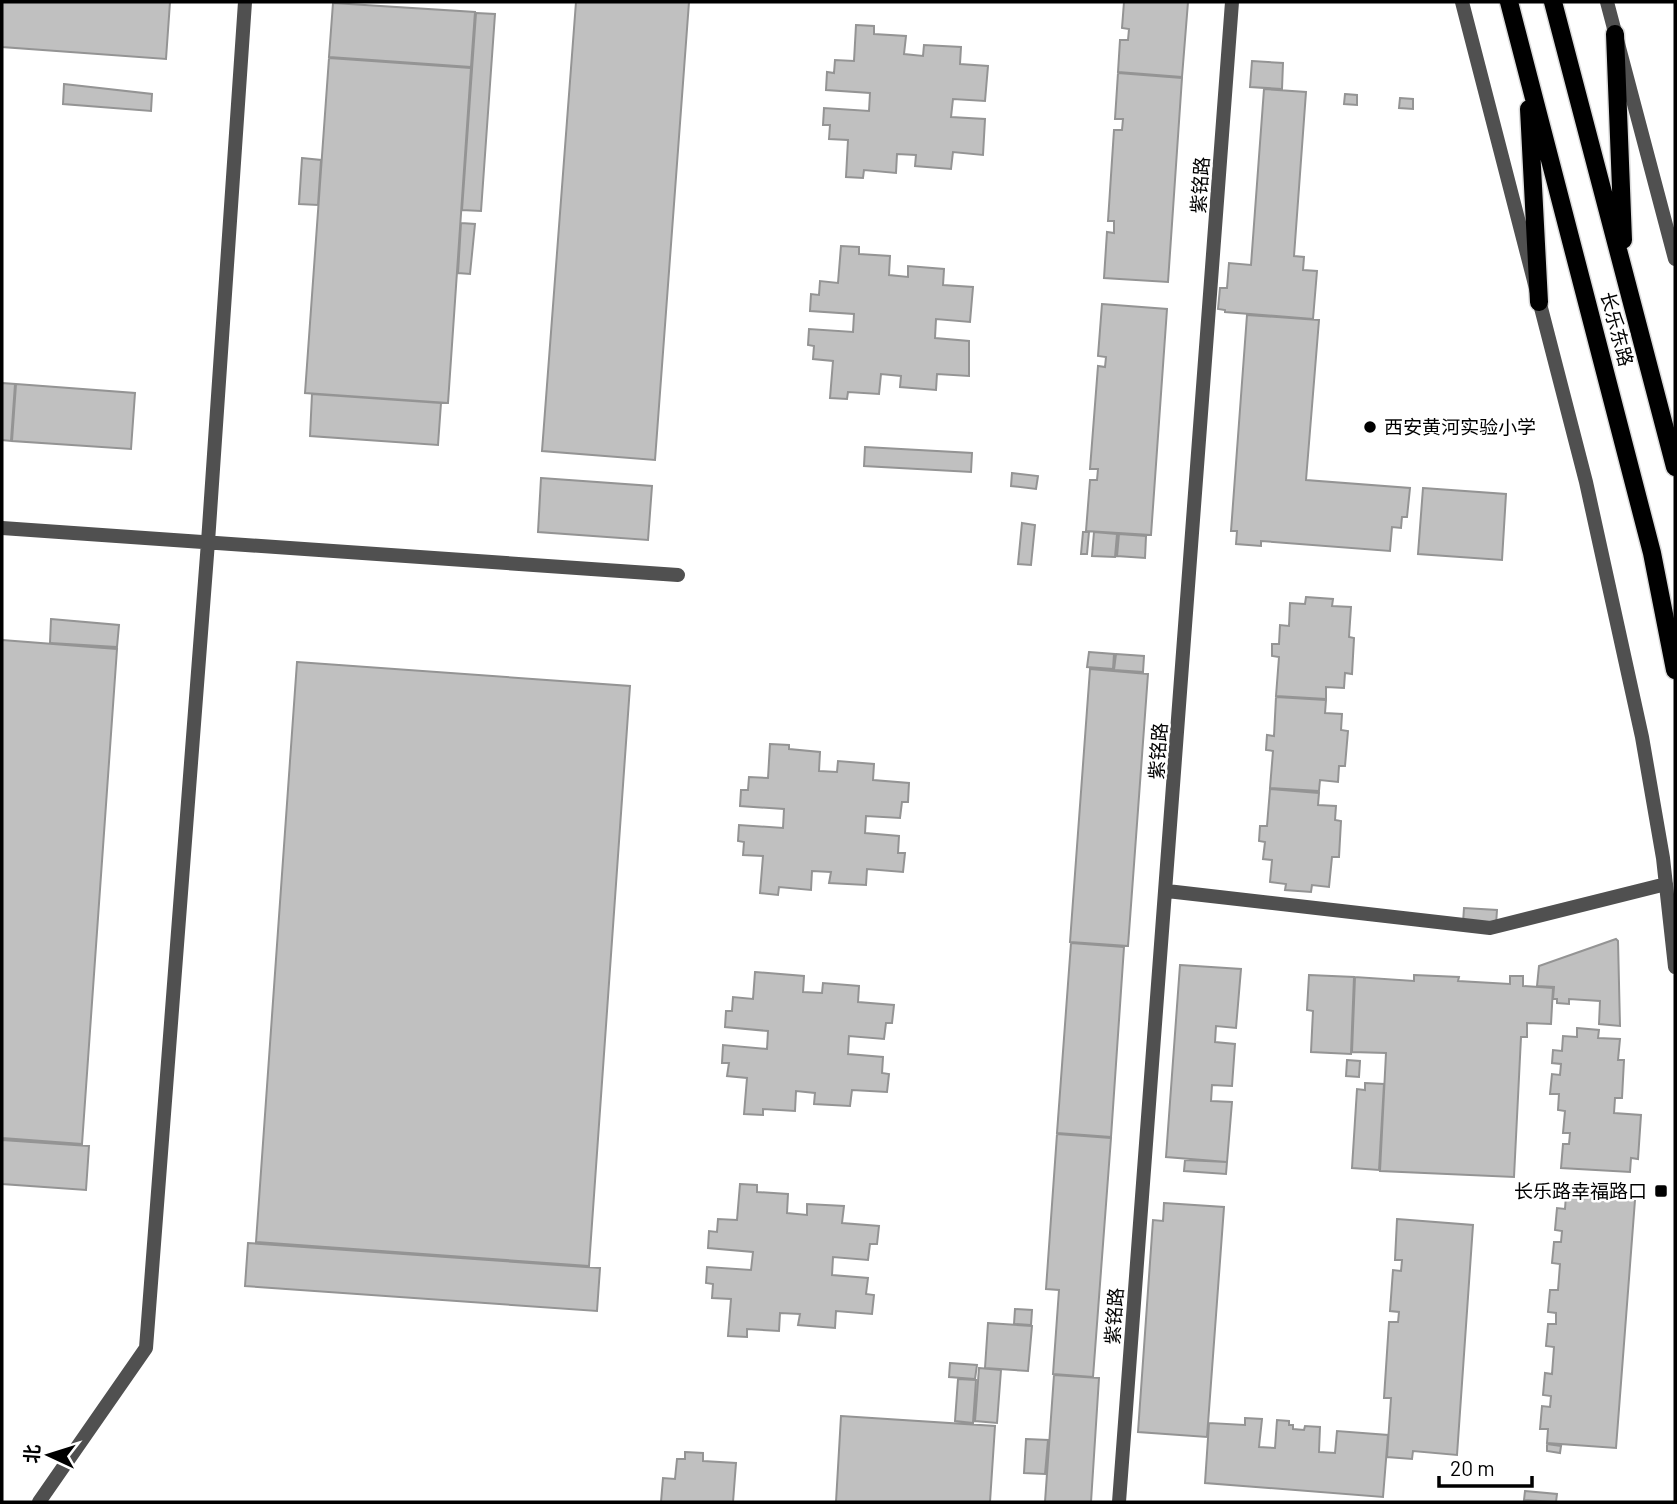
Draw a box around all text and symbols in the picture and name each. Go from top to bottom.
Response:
street label: 紫铭路 [1186,156,1213,214]
street label: 长乐东路 [1597,289,1638,369]
place label: 西安黄河实验小学 [1384,415,1536,438]
marker: 西安黄河实验小学 [1362,419,1378,435]
street label: 紫铭路 [1144,722,1171,780]
place label: 长乐路幸福路口 [1514,1179,1647,1202]
marker: 长乐路幸福路口 [1653,1183,1669,1199]
street label: 紫铭路 [1100,1287,1127,1345]
north arrow [14,1420,84,1490]
text: 北 [19,1443,44,1464]
scale bar [1439,1444,1532,1488]
text: 20 m [1450,1455,1495,1480]

